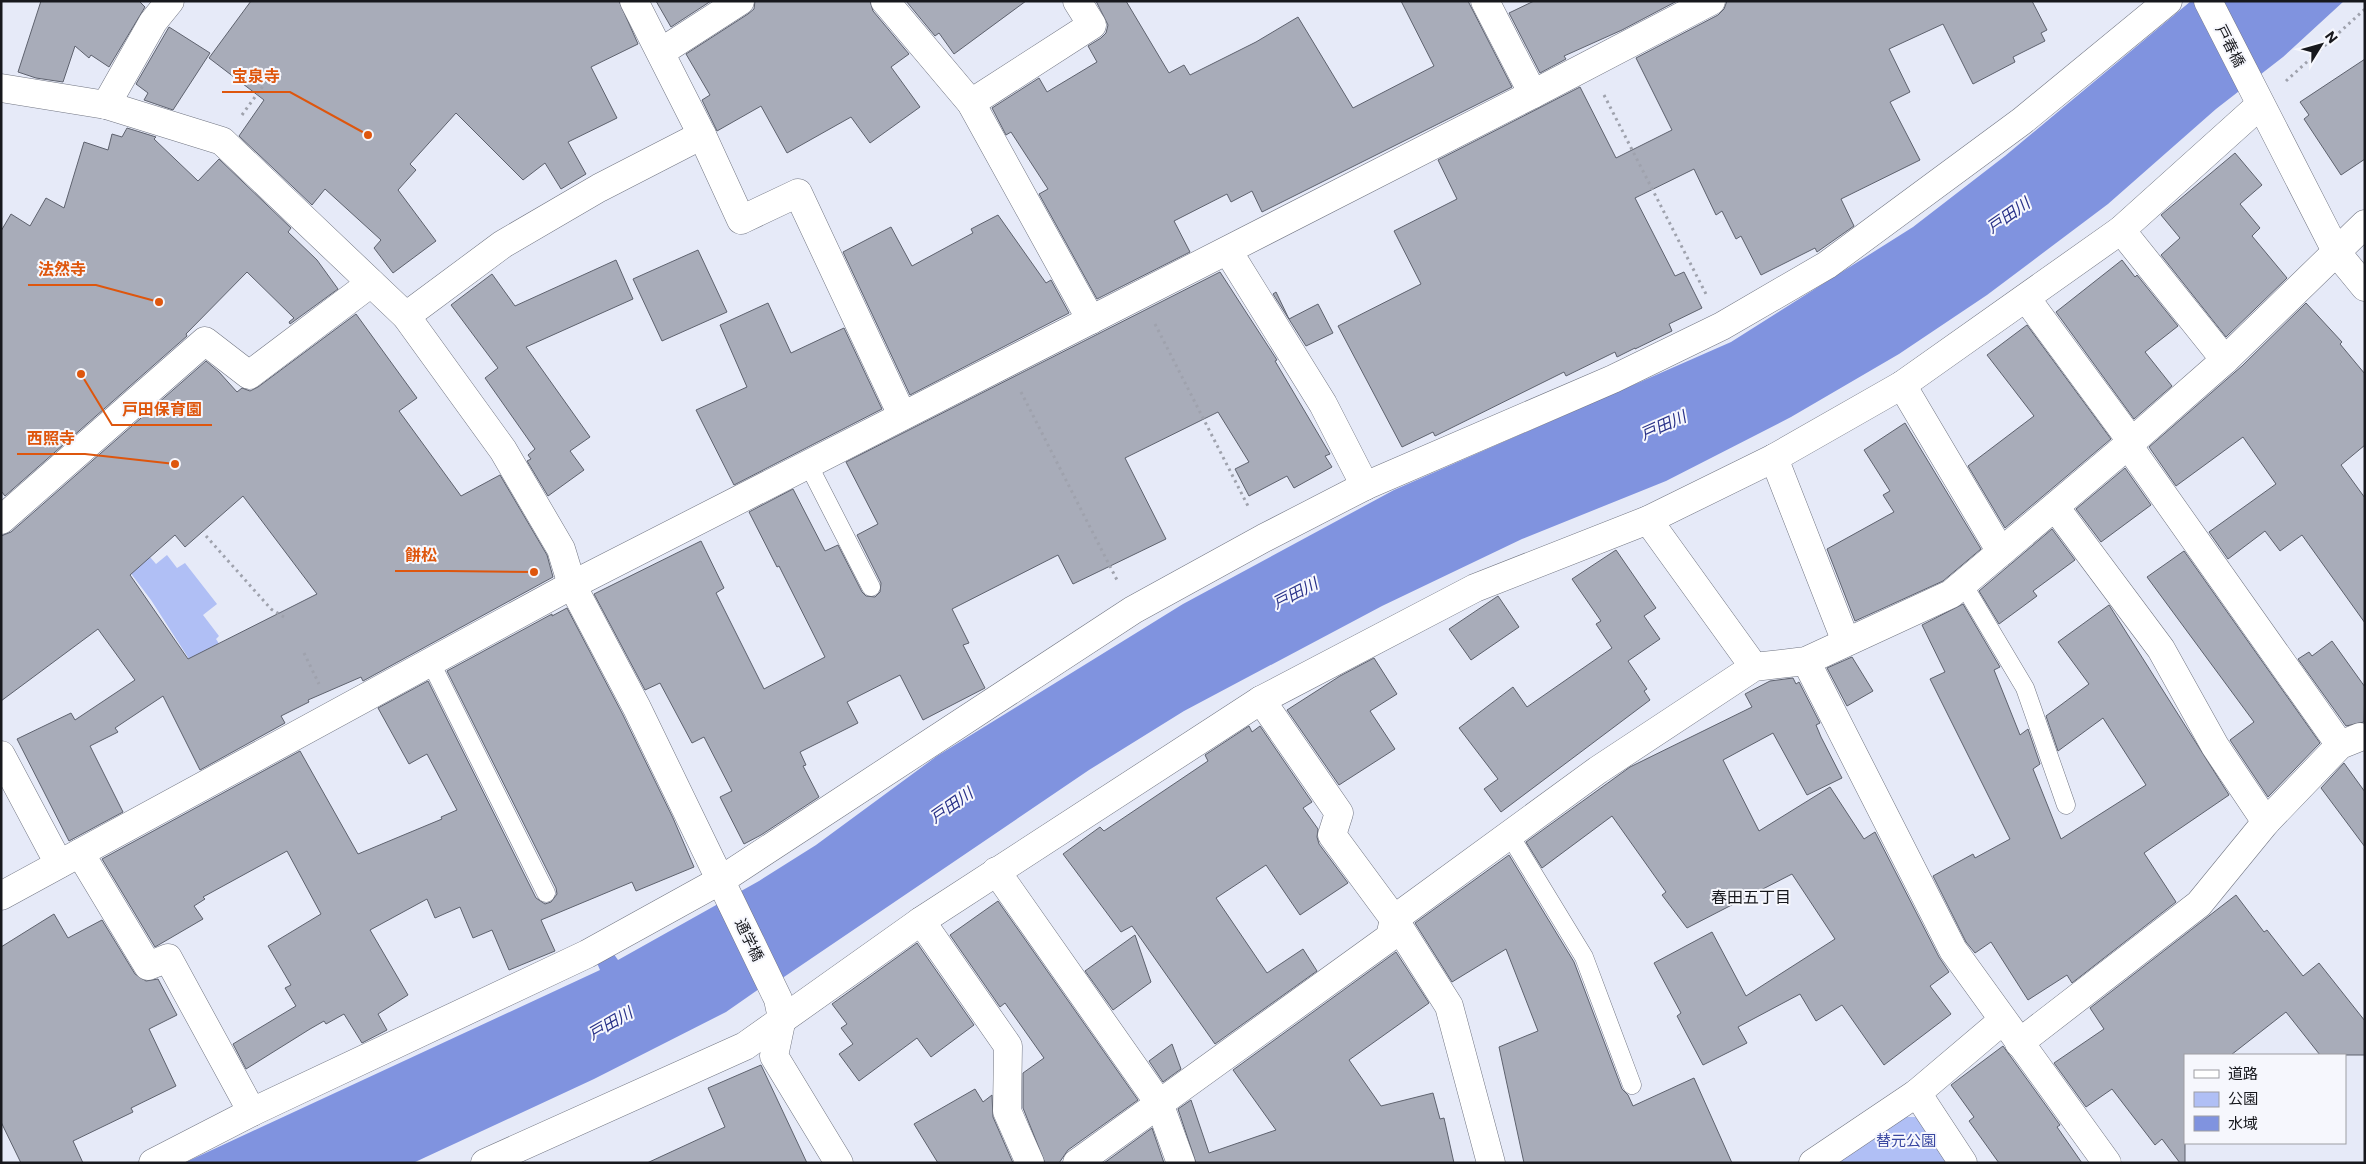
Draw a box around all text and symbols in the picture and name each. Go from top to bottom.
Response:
north arrow [2296,20,2346,70]
street label: 戸春橋 [2213,21,2249,70]
text: N [2322,28,2342,46]
callout: 宝泉寺 [222,61,290,92]
text: 宝泉寺 [232,66,280,85]
water label: 戸田川 [1983,192,2034,236]
callout: 法然寺 [28,254,96,285]
text: 法然寺 [38,259,86,278]
callout: 戸田保育園 [112,394,212,425]
text: 戸田保育園 [122,399,202,418]
water label: 戸田川 [1637,405,1690,443]
callout: 西照寺 [17,423,85,454]
text: 西照寺 [27,428,75,447]
callout: 餅松 [395,540,447,571]
text: 餅松 [405,545,437,564]
water label: 戸田川 [1269,572,1322,612]
water label: 戸田川 [926,782,977,826]
district label: 春田五丁目 [1711,887,1791,906]
street label: 通学橋 [732,915,768,964]
water label: 戸田川 [584,1001,637,1043]
legend [2184,1054,2346,1144]
text: 道路 [2228,1064,2258,1082]
text: 公園 [2228,1089,2258,1107]
text: 水域 [2228,1114,2258,1132]
park label: 替元公園 [1876,1131,1936,1149]

